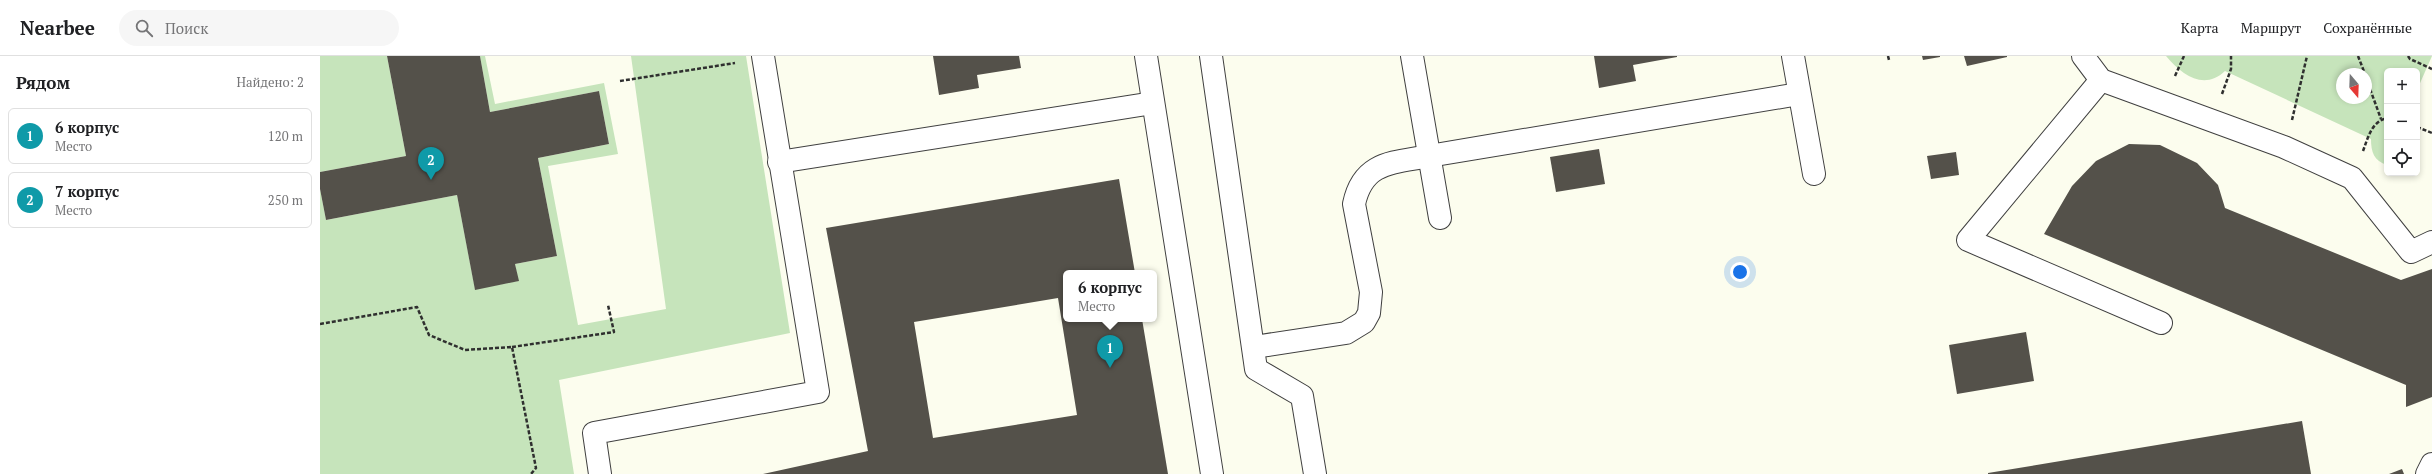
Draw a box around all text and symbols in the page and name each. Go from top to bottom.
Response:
search box [119,10,399,46]
text: Nearbee [20,15,95,40]
icon: search [133,17,155,39]
text: Поиск [165,18,208,38]
text: Карта [2181,18,2219,37]
text: Маршрут [2241,18,2301,37]
text: Сохранённые [2323,18,2412,37]
north arrow [2336,68,2372,104]
map controls [2384,68,2420,176]
button: + [2384,68,2420,104]
text: Рядом [16,71,70,94]
text: Найдено: 2 [237,73,304,91]
button: − [2384,104,2420,140]
text: 6 корпус [55,117,119,137]
text: 1 [26,127,34,145]
text: 120 m [268,127,303,145]
text: Место [55,137,92,155]
button: locate [2384,140,2420,176]
pin: 2 [418,147,444,180]
text: 7 корпус [55,181,119,201]
text: 2 [26,191,34,209]
text: 250 m [268,191,303,209]
text: Место [55,201,92,219]
your location [1730,262,1750,282]
popup [1063,270,1157,322]
text: 6 корпус [1078,277,1142,297]
text: Место [1078,297,1115,315]
pin: 1 [1097,335,1123,368]

